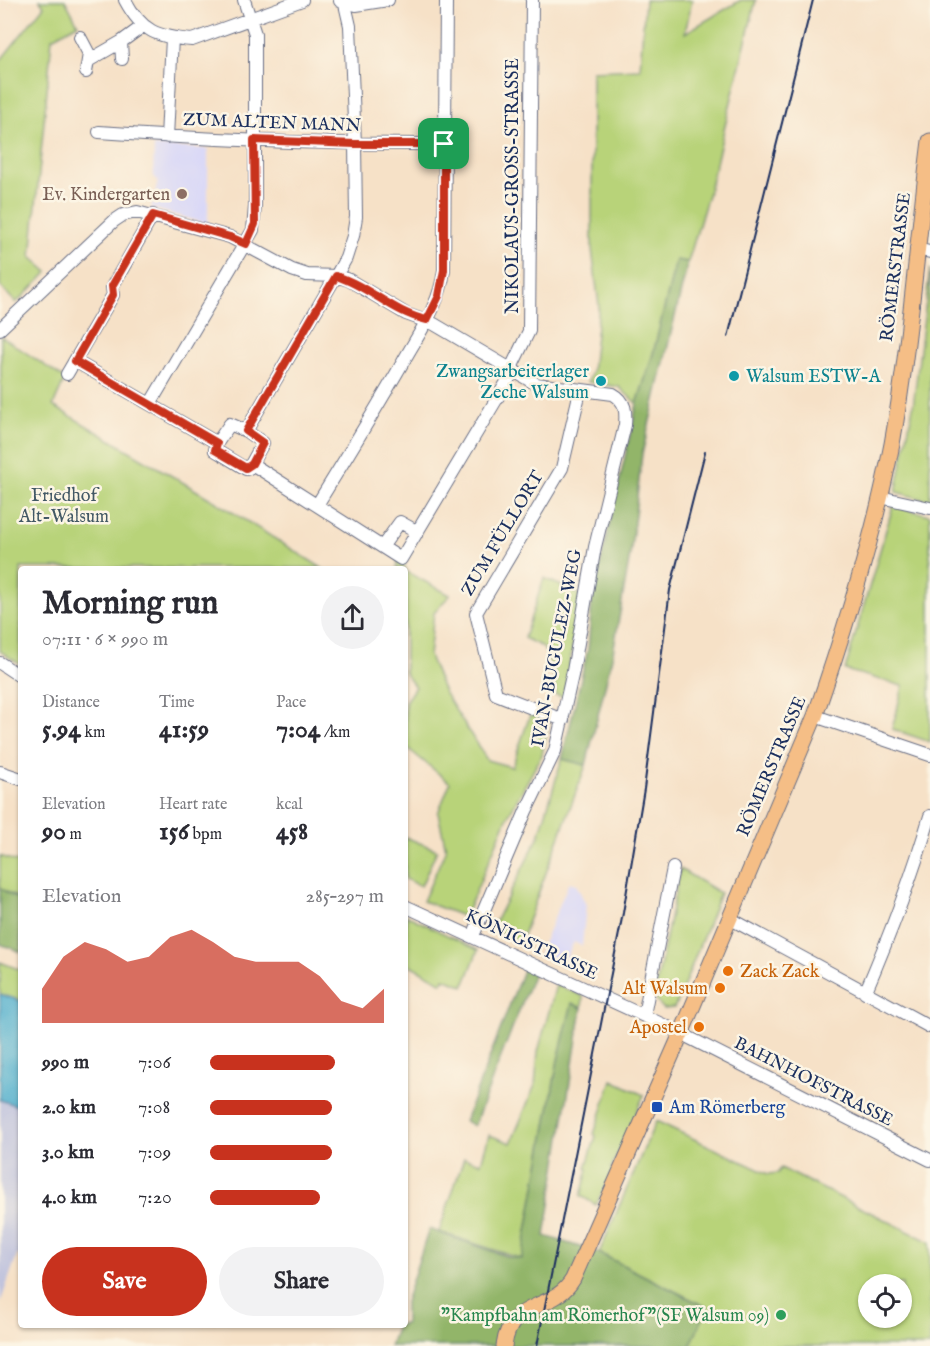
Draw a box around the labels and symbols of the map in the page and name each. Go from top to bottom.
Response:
street label: NIKOLAUS-GROSS-STRASSE [502,58,525,314]
street label: ZUM ALTEN MANN [182,109,362,138]
pin [418,118,469,169]
place label: Ev. Kindergarten [42,184,170,207]
marker: Ev. Kindergarten [175,187,189,201]
street label: RÖMERSTRASSE [875,191,917,343]
place label: Zwangsarbeiterlager Zeche Walsum [436,361,589,405]
place label: Walsum ESTW-A [746,366,882,389]
marker: Walsum ESTW-A [727,369,741,383]
marker: Zwangsarbeiterlager Zeche Walsum [594,374,608,388]
street label: ZUM FÜLLORT [456,466,550,601]
park label: Friedhof Alt-Walsum [18,485,109,529]
street label: IVAN-BUGULEZ-WEG [527,547,588,749]
street label: RÖMERSTRASSE [732,693,812,840]
street label: KÖNIGSTRASSE [461,904,602,986]
place label: Zack Zack [740,961,820,984]
marker: Zack Zack [721,964,735,978]
place label: Alt Walsum [621,978,708,1001]
marker: Alt Walsum [713,981,727,995]
place label: Apostel [629,1017,687,1040]
marker: Apostel [692,1020,706,1034]
street label: BAHNHOFSTRASSE [730,1032,897,1132]
place label: Am Römerberg [668,1097,786,1120]
marker: Am Römerberg [650,1100,664,1114]
place label: "Kampfbahn am Römerhof"(SF Walsum 09) [441,1305,769,1328]
marker: "Kampfbahn am Römerhof"(SF Walsum 09) [774,1308,788,1322]

